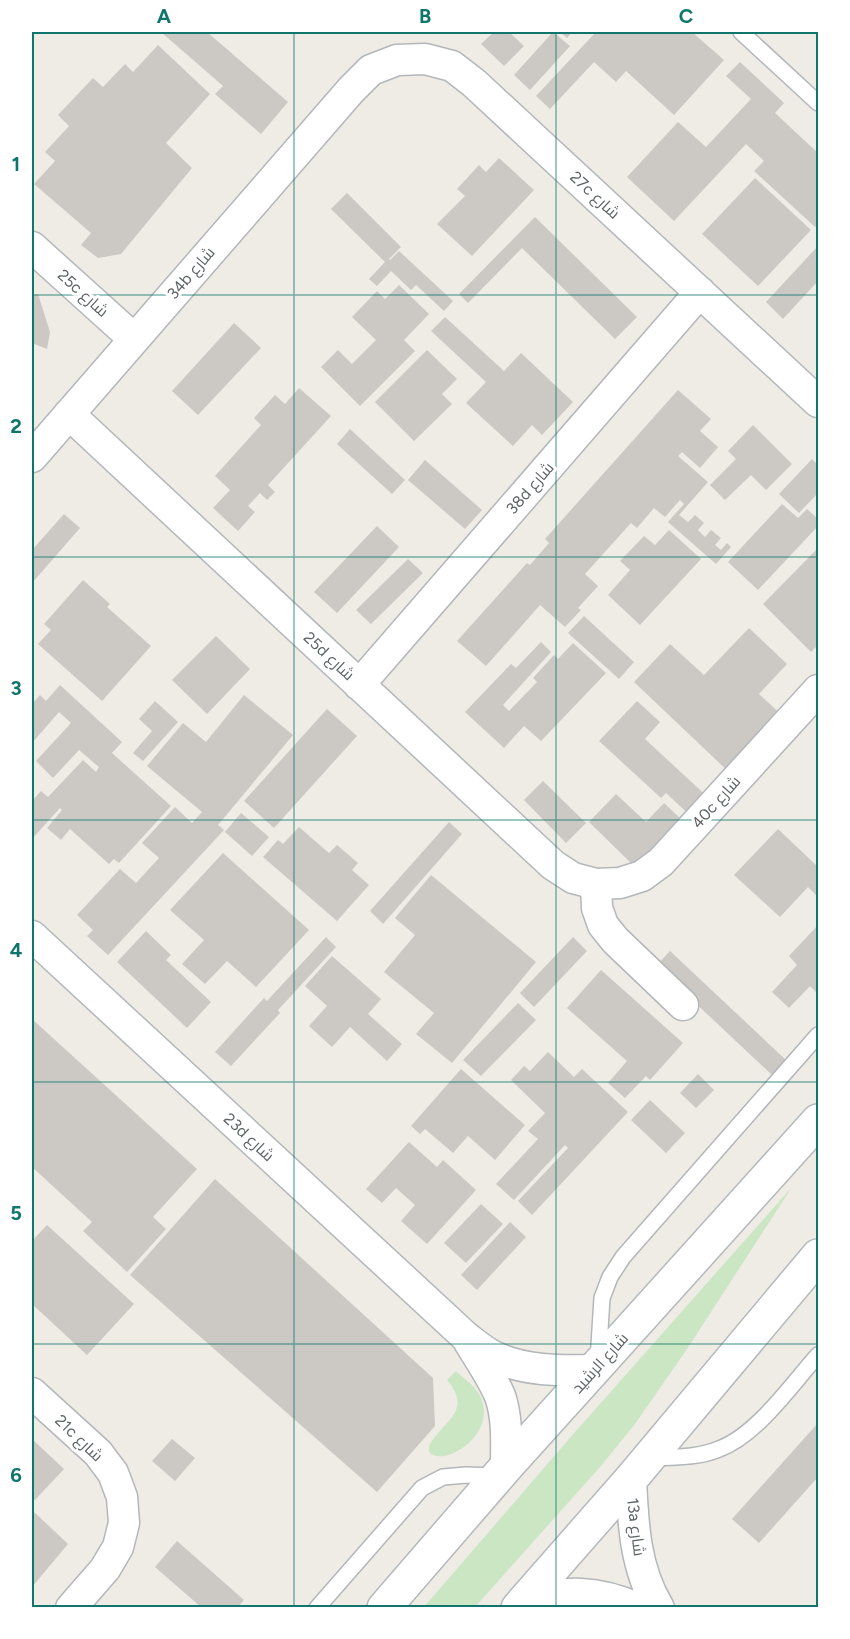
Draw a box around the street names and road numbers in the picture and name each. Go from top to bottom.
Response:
street label: 27c شارع [565,167,624,224]
street label: 34b شارع [163,243,220,304]
street label: 25c شارع [52,265,112,322]
street label: 38d شارع [502,458,559,519]
street label: 25d شارع [298,628,358,686]
street label: 40c شارع [688,772,746,833]
street label: 23d شارع [218,1109,278,1167]
street label: شارع الرشيد [568,1329,634,1399]
street label: 21c شارع [50,1411,107,1467]
street label: 13a شارع [621,1497,649,1557]

